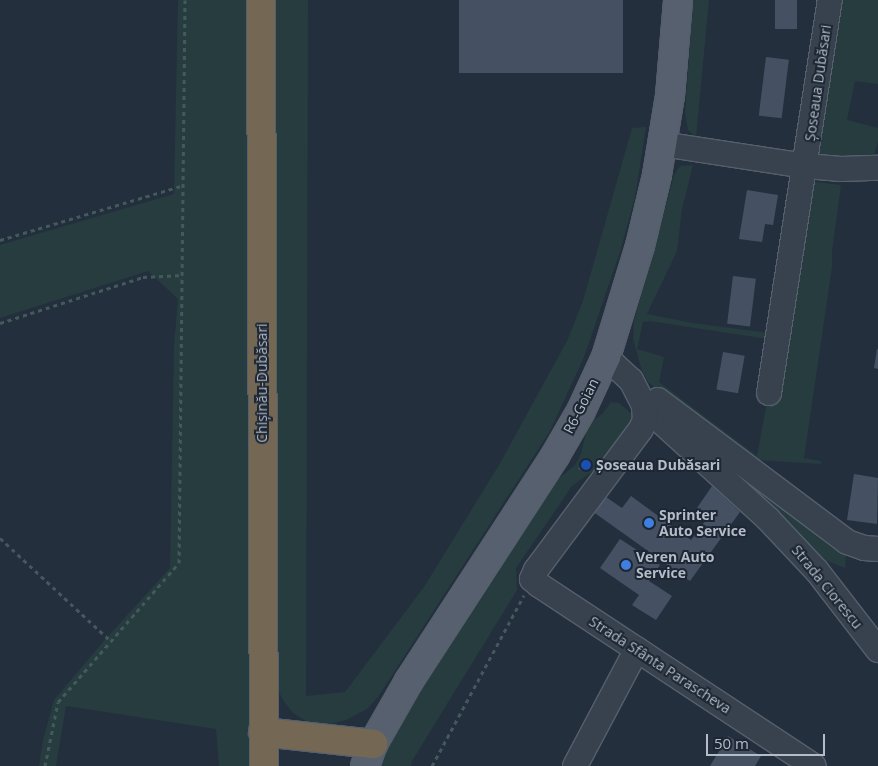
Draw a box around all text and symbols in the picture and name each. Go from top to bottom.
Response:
street label: Șoseaua Dubăsari [802,24,834,142]
street label: Chișinău-Dubăsari [254,323,270,443]
street label: R6-Goian [560,376,602,436]
place label: Șoseaua Dubăsari [596,457,720,473]
marker: Șoseaua Dubăsari [580,459,592,471]
place label: Sprinter Auto Service [659,507,746,540]
marker: Sprinter Auto Service [643,517,655,529]
street label: Strada Ciorescu [788,542,866,632]
place label: Veren Auto Service [636,549,714,582]
marker: Veren Auto Service [620,559,632,571]
street label: Strada Sfânta Parascheva [586,613,734,717]
scale bar [708,724,827,756]
text: 50 m [714,733,749,753]

